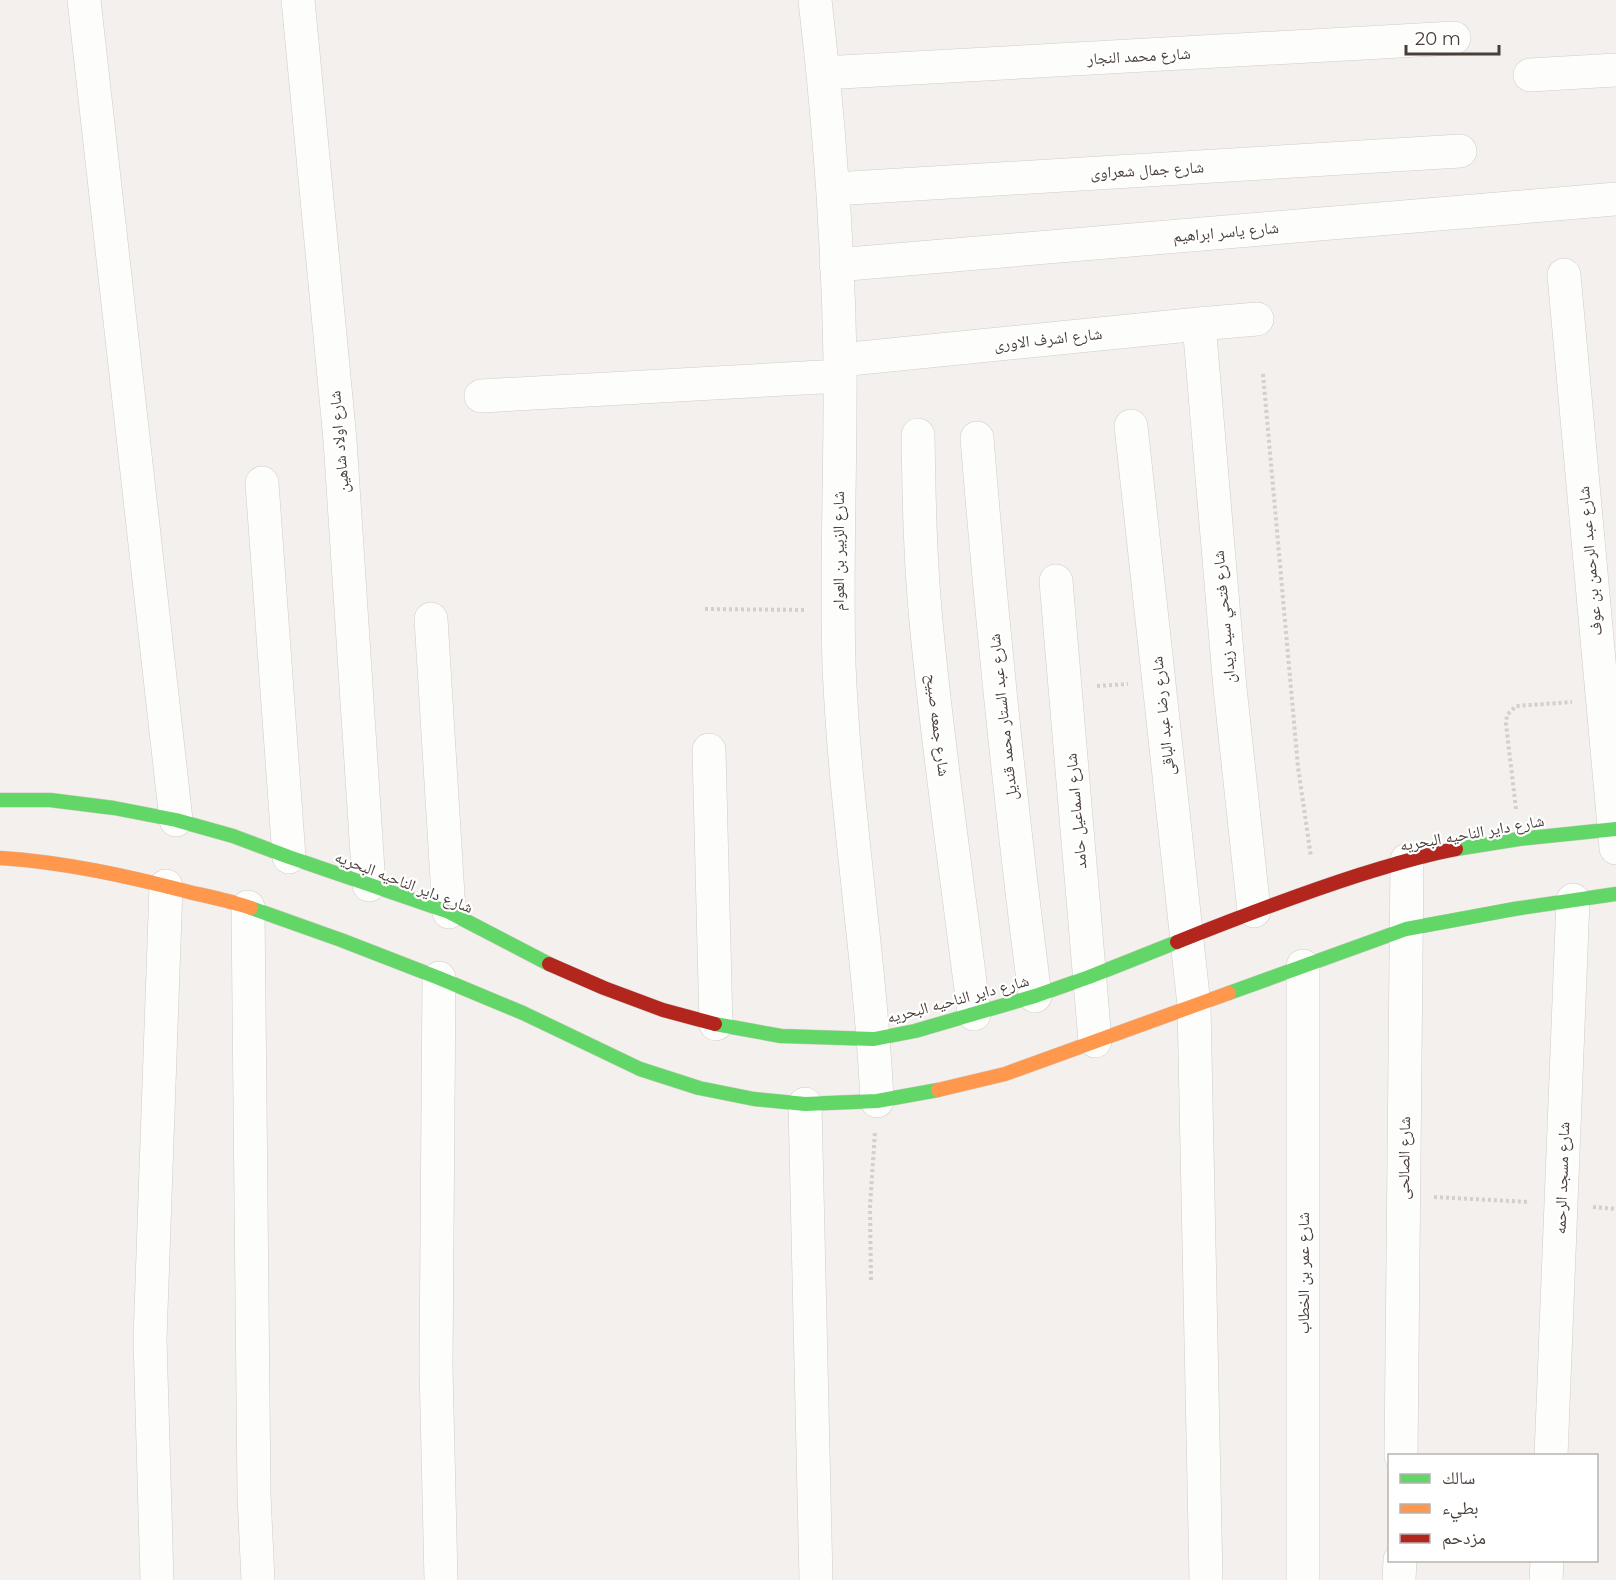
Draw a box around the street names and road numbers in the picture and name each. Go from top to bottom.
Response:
street label: شارع محمد النجار [1086,44,1191,69]
street label: شارع جمال شعراوى [1090,158,1204,183]
street label: شارع ياسر ابراهيم [1172,218,1280,247]
street label: شارع اشرف الاورى [993,324,1103,355]
street label: شارع اولاد شاهين [325,390,354,494]
street label: شارع عبد الرحمن بن عوف [1574,485,1607,637]
street label: شارع الزبير بن العوام [829,491,849,611]
street label: شارع فتحي سيد زيدان [1209,549,1242,684]
street label: شارع عبد الستار محمد قنديل [985,633,1022,801]
street label: شارع رضا عبد الباقى [1147,655,1180,777]
street label: شارع جمعه صبيح [921,673,954,777]
street label: شارع اسماعيل حامد [1061,752,1092,870]
street label: شارع داير الناحيه البحريه [1398,811,1546,856]
street label: شارع داير الناحيه البحريه [332,847,476,918]
street label: شارع داير الناحيه البحريه [885,971,1031,1028]
street label: شارع الصالحى [1394,1116,1415,1200]
street label: شارع مسجد الرحمه [1551,1121,1574,1235]
street label: شارع عمر بن الخطاب [1294,1212,1314,1334]

